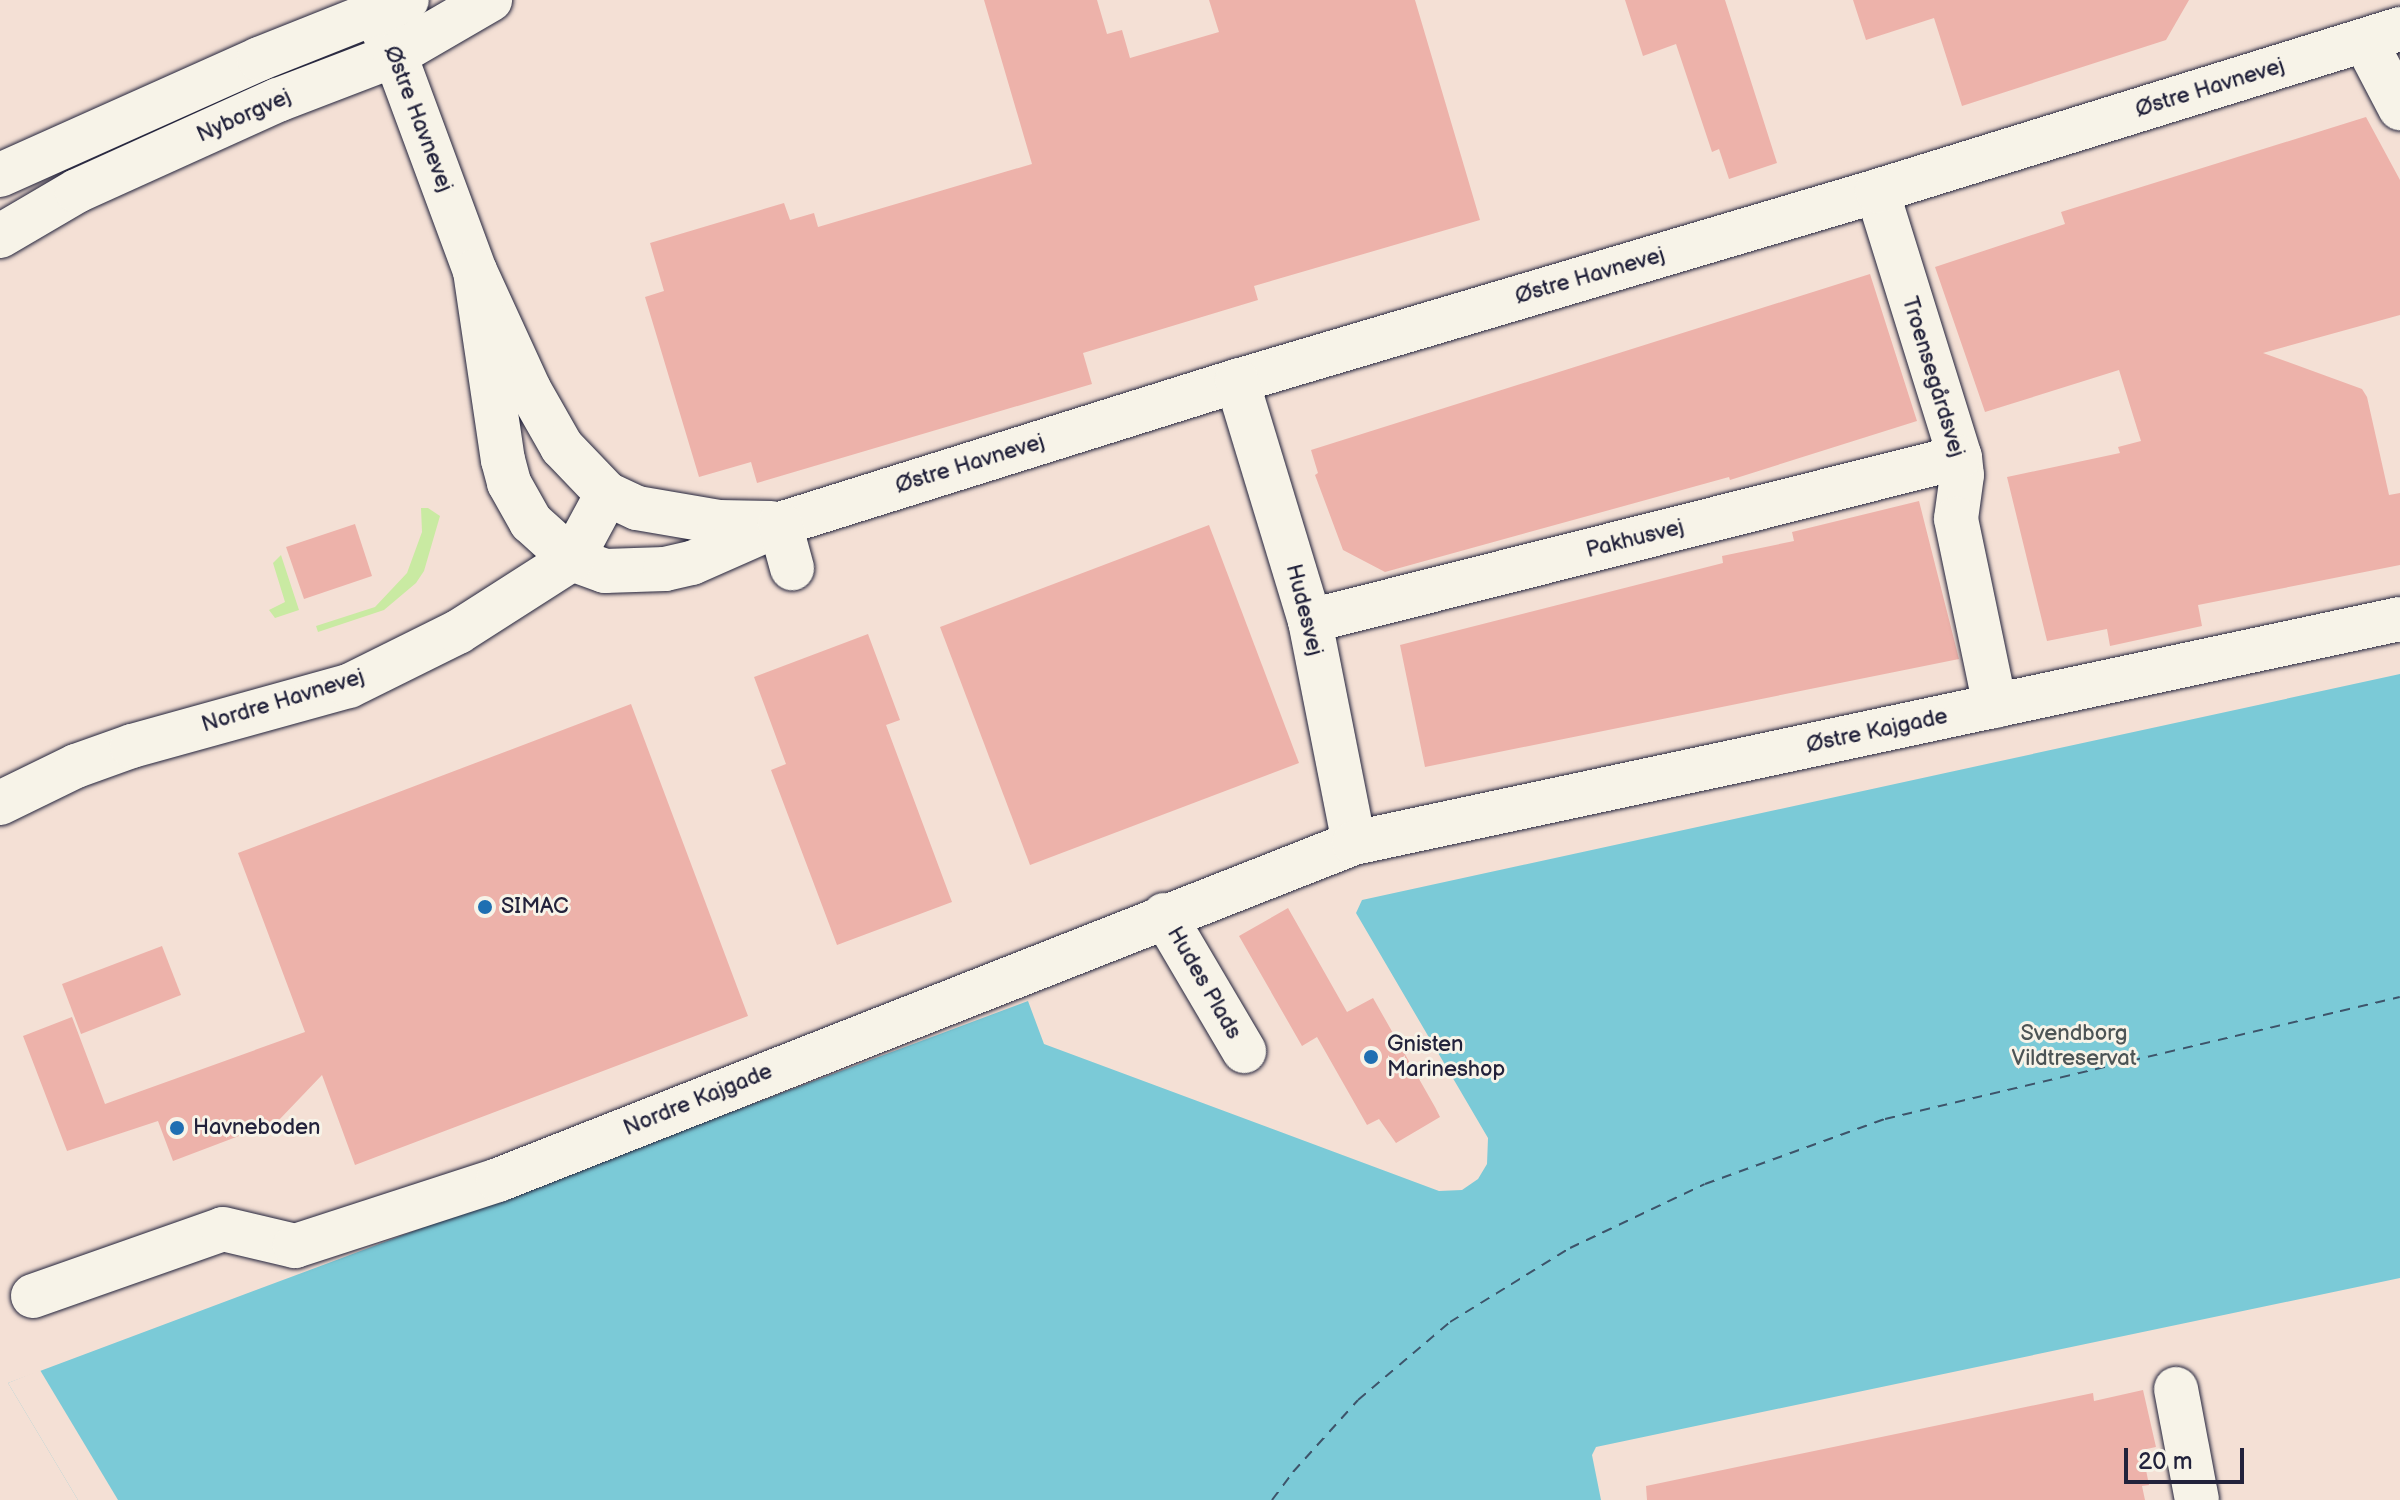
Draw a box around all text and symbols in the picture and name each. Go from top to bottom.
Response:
street label: Østre Havnevej [378,42,458,196]
street label: Østre Havnevej [2132,53,2288,123]
street label: Nyborgvej [193,84,295,148]
street label: Østre Havnevej [1512,242,1668,310]
street label: Troensegårdsvej [1896,294,1970,460]
street label: Østre Havnevej [892,429,1048,499]
street label: Pakhusvej [1583,514,1687,564]
street label: Hudesvej [1280,561,1328,659]
street label: Nordre Havnevej [198,664,368,738]
street label: Østre Kajgade [1804,703,1950,759]
place label: SIMAC [501,894,569,920]
marker: SIMAC [476,898,494,916]
street label: Hudes Plads [1161,922,1247,1044]
park label: Svendborg Vildtreservat [2012,1020,2136,1072]
place label: Gnisten Marineshop [1387,1031,1505,1082]
marker: Gnisten Marineshop [1362,1048,1380,1066]
street label: Nordre Kajgade [620,1058,776,1142]
place label: Havneboden [193,1115,320,1141]
marker: Havneboden [168,1119,186,1137]
scale bar [2128,1432,2248,1482]
text: 20 m [2138,1447,2193,1476]

